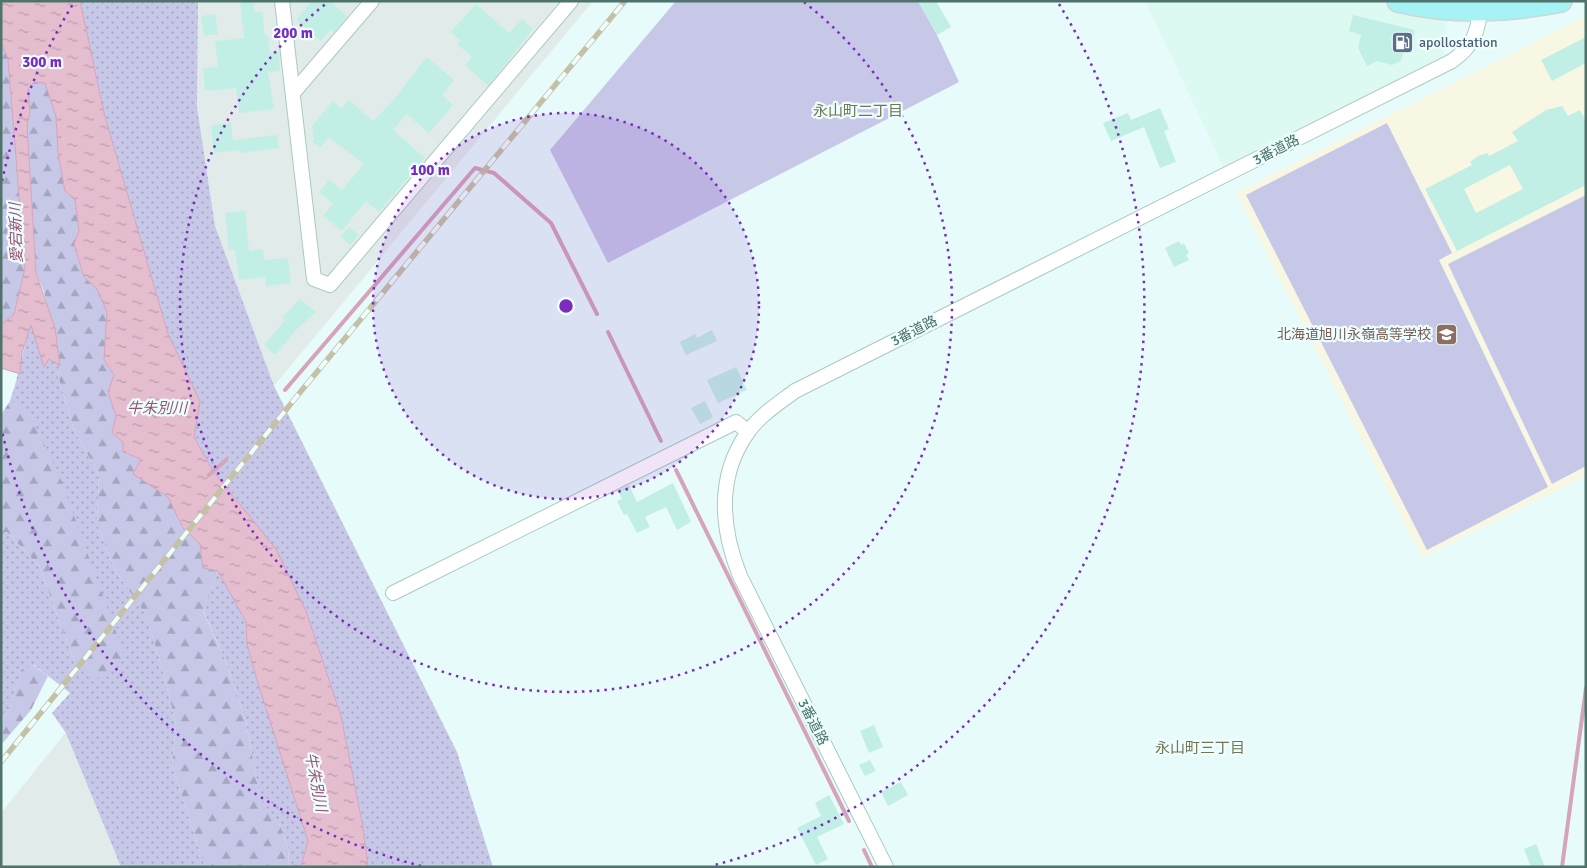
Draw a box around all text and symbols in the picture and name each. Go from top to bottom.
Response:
text: 200 m [273,24,313,42]
fuel station icon: apollostation [1391,30,1415,54]
place label: apollostation [1419,34,1498,51]
text: 300 m [22,53,62,71]
district label: 永山町二丁目 [813,102,903,120]
street label: 3番道路 [1250,131,1302,169]
text: 100 m [410,161,450,179]
water label: 愛宕新川 [6,201,26,263]
centre of rings [557,297,575,315]
street label: 3番道路 [888,312,940,350]
school or university icon: 北海道旭川永嶺高等学校 [1435,322,1459,346]
place label: 北海道旭川永嶺高等学校 [1277,326,1431,343]
water label: 牛朱別川 [127,399,189,417]
street label: 3番道路 [794,696,832,748]
district label: 永山町三丁目 [1155,739,1245,757]
water label: 牛朱別川 [301,751,331,815]

